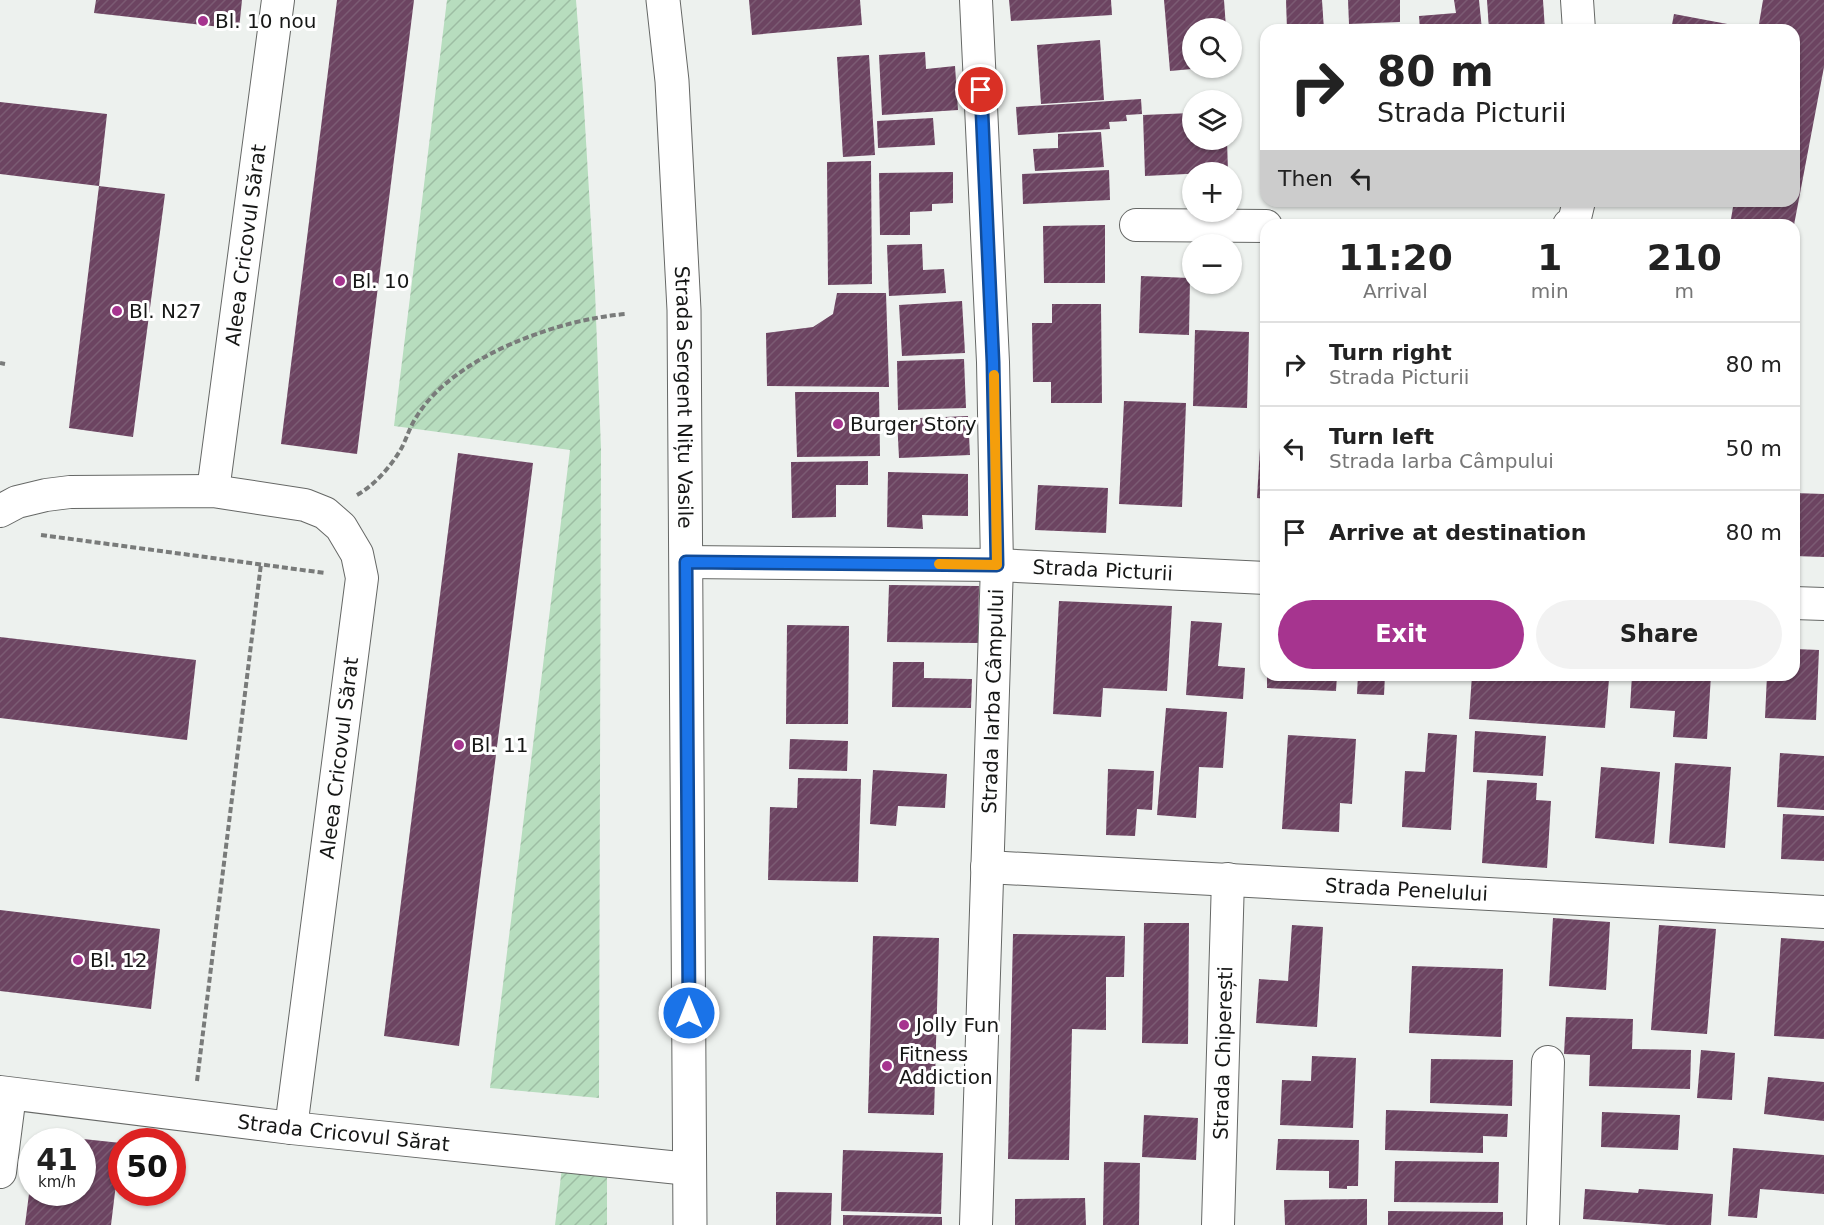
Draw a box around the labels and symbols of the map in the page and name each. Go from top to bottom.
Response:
place label: Bl. 10 nou [215,9,316,33]
marker: Bl. 10 nou [196,14,210,28]
pin [955,64,1006,115]
street label: Aleea Cricovul Sărat [220,143,271,347]
street label: Strada Sergent Nițu Vasile [670,265,697,529]
place label: Bl. 10 [352,269,409,293]
marker: Bl. 10 [333,274,347,288]
place label: Bl. N27 [129,299,201,323]
marker: Bl. N27 [110,304,124,318]
place label: Burger Story [850,412,977,436]
marker: Burger Story [831,417,845,431]
street label: Strada Picturii [1032,555,1174,585]
street label: Strada Iarba Câmpului [977,588,1008,814]
street label: Aleea Cricovul Sărat [315,656,363,860]
place label: Bl. 11 [471,733,528,757]
marker: Bl. 11 [452,738,466,752]
street label: Strada Penelului [1324,873,1488,906]
place label: Bl. 12 [90,948,147,972]
marker: Bl. 12 [71,953,85,967]
street label: Strada Chiperești [1208,966,1237,1140]
position arrow [657,981,721,1045]
place label: Jolly Fun [914,1013,999,1037]
marker: Jolly Fun [897,1018,911,1032]
place label: Fitness Addiction [899,1042,993,1089]
marker: Fitness Addiction [880,1059,894,1073]
street label: Strada Cricovul Sărat [236,1109,451,1156]
speed limit sign: 50 [108,1128,186,1206]

